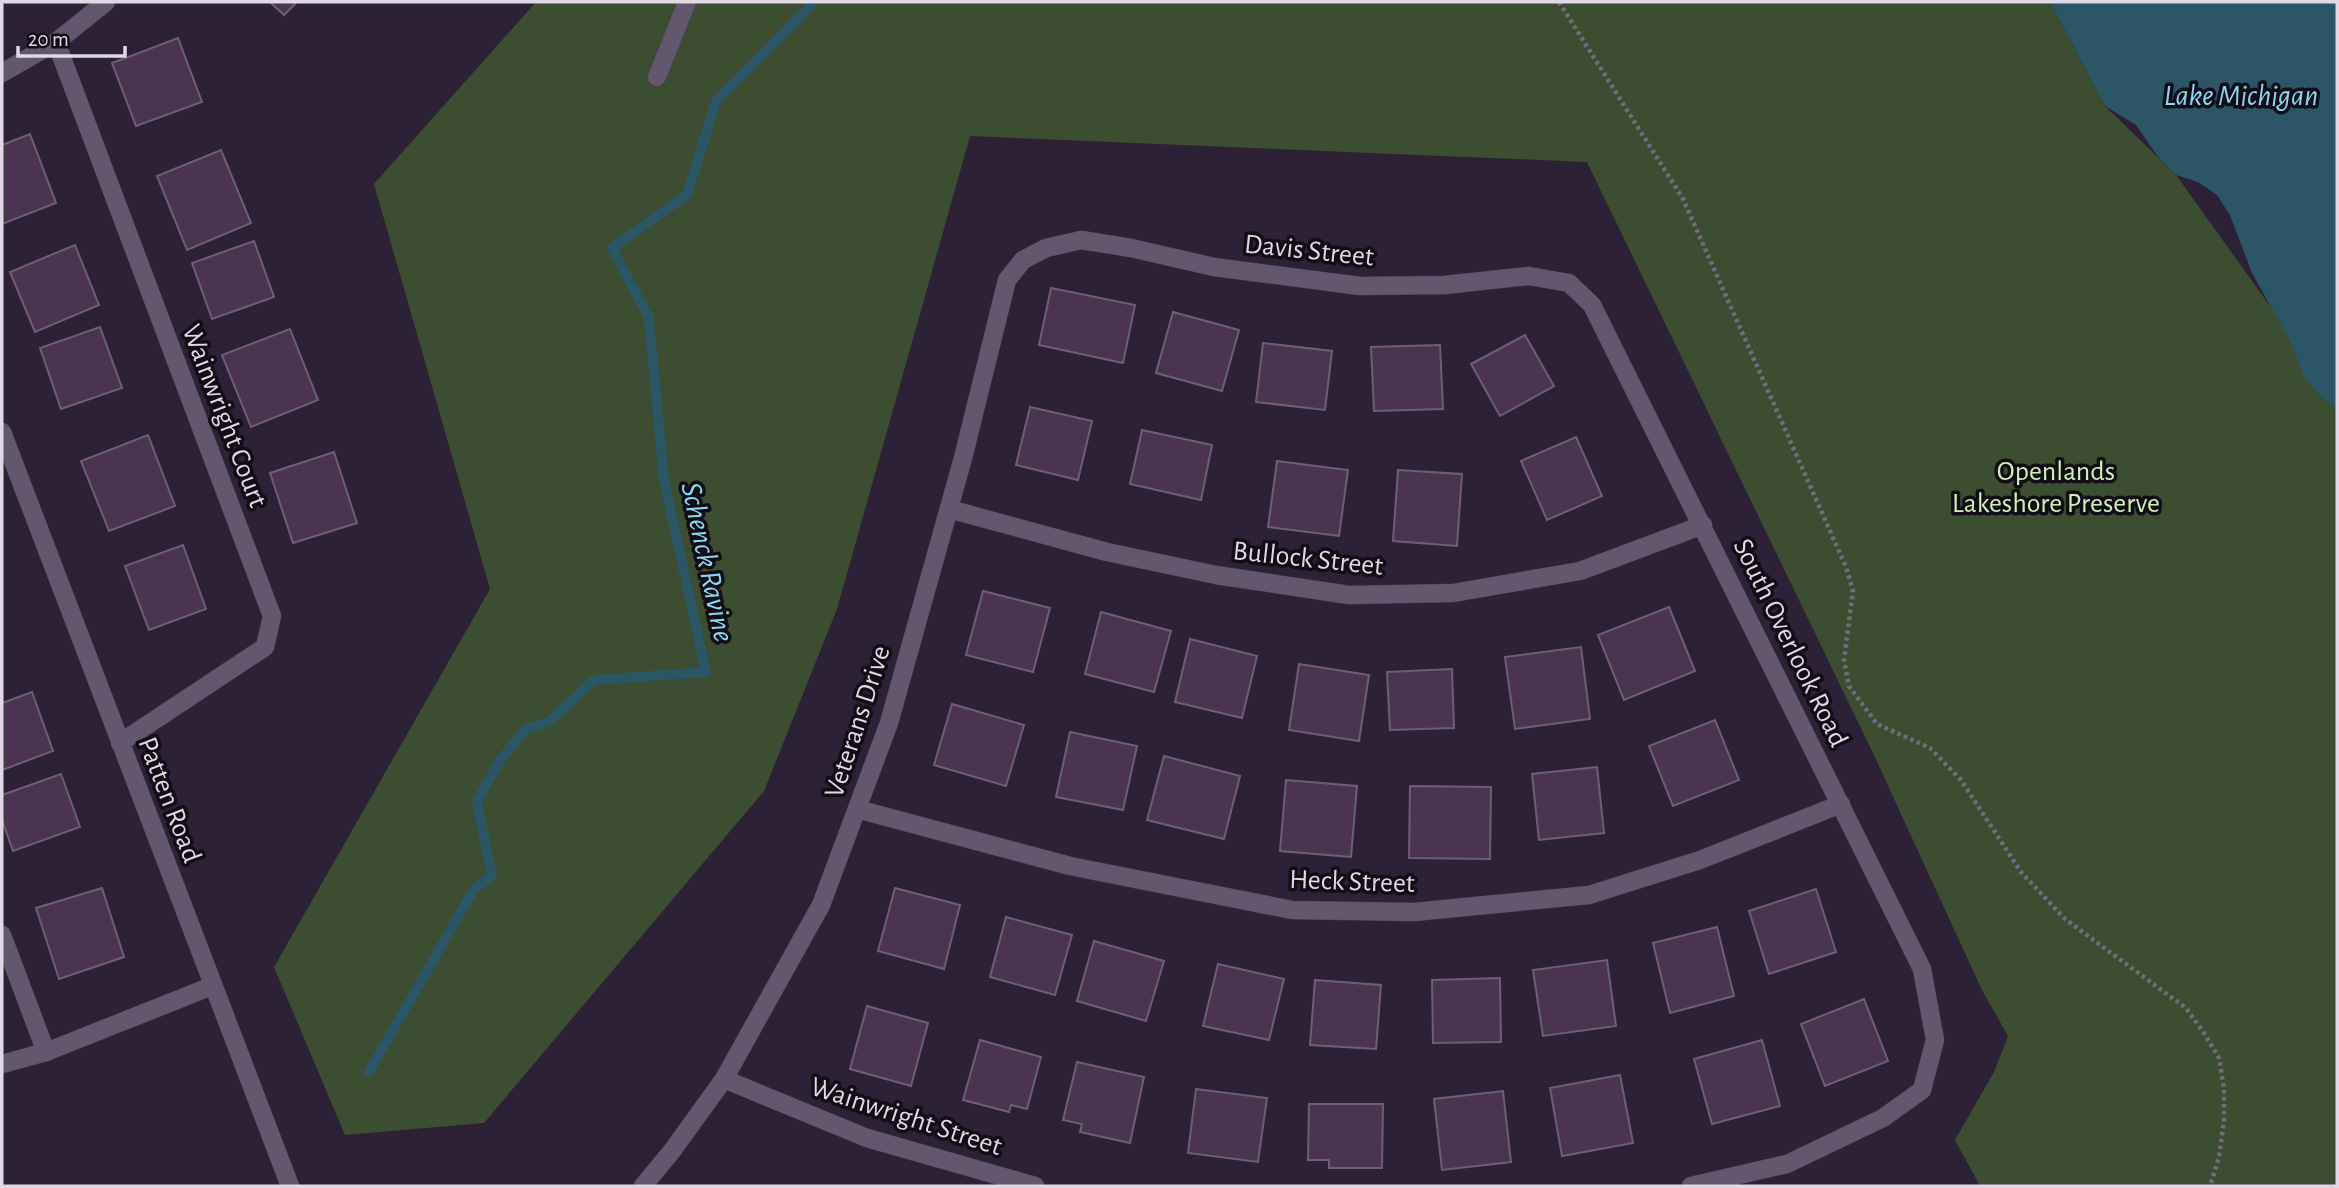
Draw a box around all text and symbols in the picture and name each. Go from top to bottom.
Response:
scale bar [18,14,124,58]
text: 20 m [28,29,69,50]
water label: Lake Michigan [2164,81,2318,111]
street label: Davis Street [1243,230,1375,272]
street label: Wainwright Court [176,321,272,511]
park label: Openlands Lakeshore Preserve [1952,458,2160,518]
water label: Schenck Ravine [675,479,739,645]
street label: South Overlook Road [1728,535,1852,751]
street label: Bullock Street [1231,537,1385,581]
street label: Veterans Drive [820,643,896,801]
street label: Patten Road [132,733,206,867]
street label: Heck Street [1289,866,1415,898]
street label: Wainwright Street [807,1073,1005,1161]

